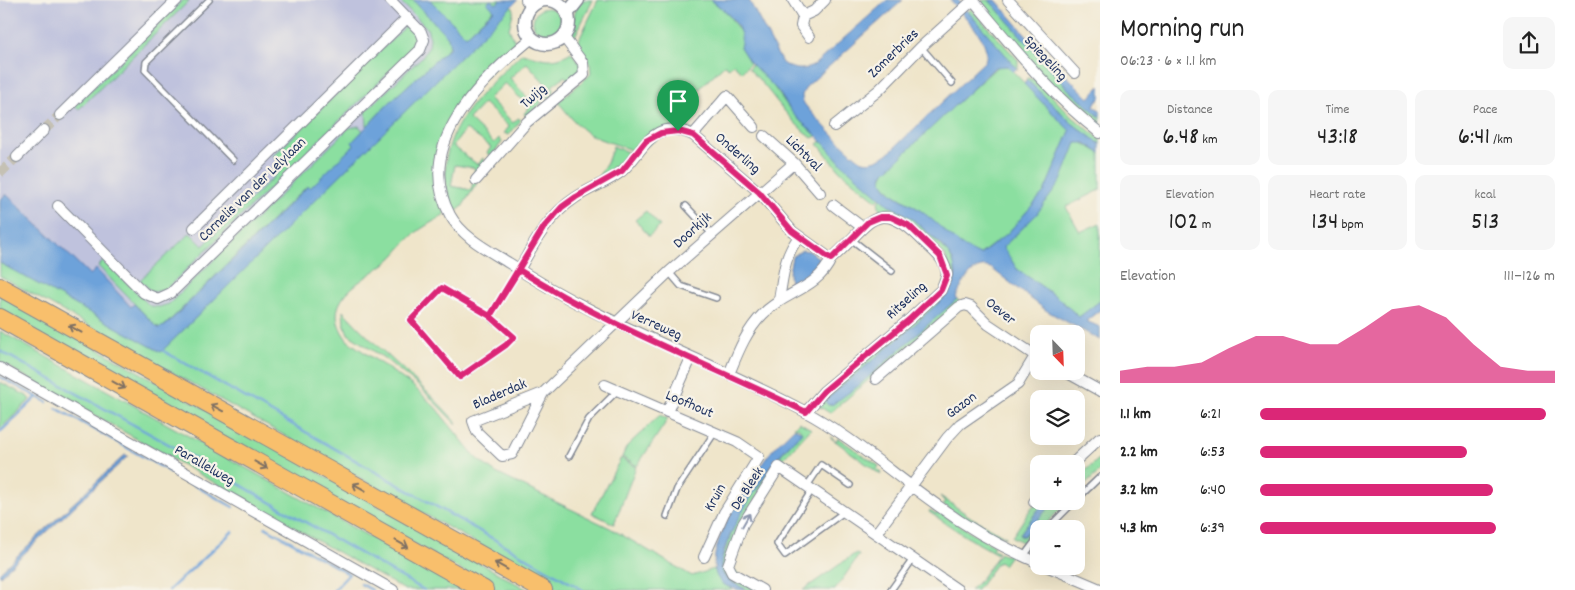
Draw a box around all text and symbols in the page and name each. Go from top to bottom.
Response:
text: Morning run [1120,11,1244,51]
button: share [1503,17,1555,69]
street label: Zomerbries [864,24,924,84]
street label: Spiegeling [1018,31,1072,87]
text: 06:23 · 6 × 1.1 km [1120,50,1217,73]
street label: Twijg [516,79,552,115]
pin [657,80,699,131]
icon: arrive [664,87,692,115]
text: Distance [1167,100,1213,120]
text: Time [1326,100,1349,120]
text: Pace [1473,100,1498,120]
text: 6.48 [1162,120,1199,156]
text: 43:18 [1317,120,1358,156]
text: 6:41 [1458,120,1490,156]
street label: Onderling [709,128,765,180]
text: km [1199,130,1218,150]
text: /km [1490,130,1513,150]
street label: Lichtval [780,131,827,178]
street label: Cornelis van der Lelylaan [194,133,312,247]
text: Elevation [1165,185,1214,205]
text: Heart rate [1309,185,1366,205]
text: kcal [1475,185,1496,205]
text: 102 [1168,205,1198,241]
text: 134 [1311,205,1338,241]
text: 513 [1471,205,1499,241]
street label: Doorkijk [669,208,717,254]
text: m [1198,215,1211,235]
text: bpm [1338,215,1364,235]
text: Elevation [1120,265,1176,288]
text: 111–126 m [1504,265,1555,288]
street label: Ritseling [882,277,932,325]
street label: Oever [980,293,1020,331]
street label: Verreweg [627,305,685,347]
one-way arrow [68,324,83,333]
north arrow [1030,325,1085,380]
map controls [1030,325,1085,575]
street label: Bladerdak [469,374,531,416]
one-way arrow [111,380,126,390]
street label: Loofhout [662,385,717,425]
street label: Gazon [942,387,982,425]
button: layers [1030,390,1085,445]
one-way arrow [210,402,225,412]
text: 1.1 km [1120,403,1151,426]
text: 6:21 [1200,403,1221,426]
street label: Parallelweg [170,440,238,492]
text: 2.2 km [1120,441,1158,464]
text: 6:53 [1200,441,1225,464]
button: + [1030,455,1085,510]
one-way arrow [253,460,267,470]
street label: De Bleek [726,463,770,515]
text: 3.2 km [1120,479,1158,502]
text: 6:40 [1200,479,1226,502]
street label: Kruin [699,480,733,516]
one-way arrow [352,481,367,491]
one-way arrow [742,513,752,527]
text: 4.3 km [1120,517,1158,540]
text: 6:39 [1200,517,1225,540]
button: − [1030,520,1085,575]
one-way arrow [395,539,410,549]
one-way arrow [493,561,508,571]

